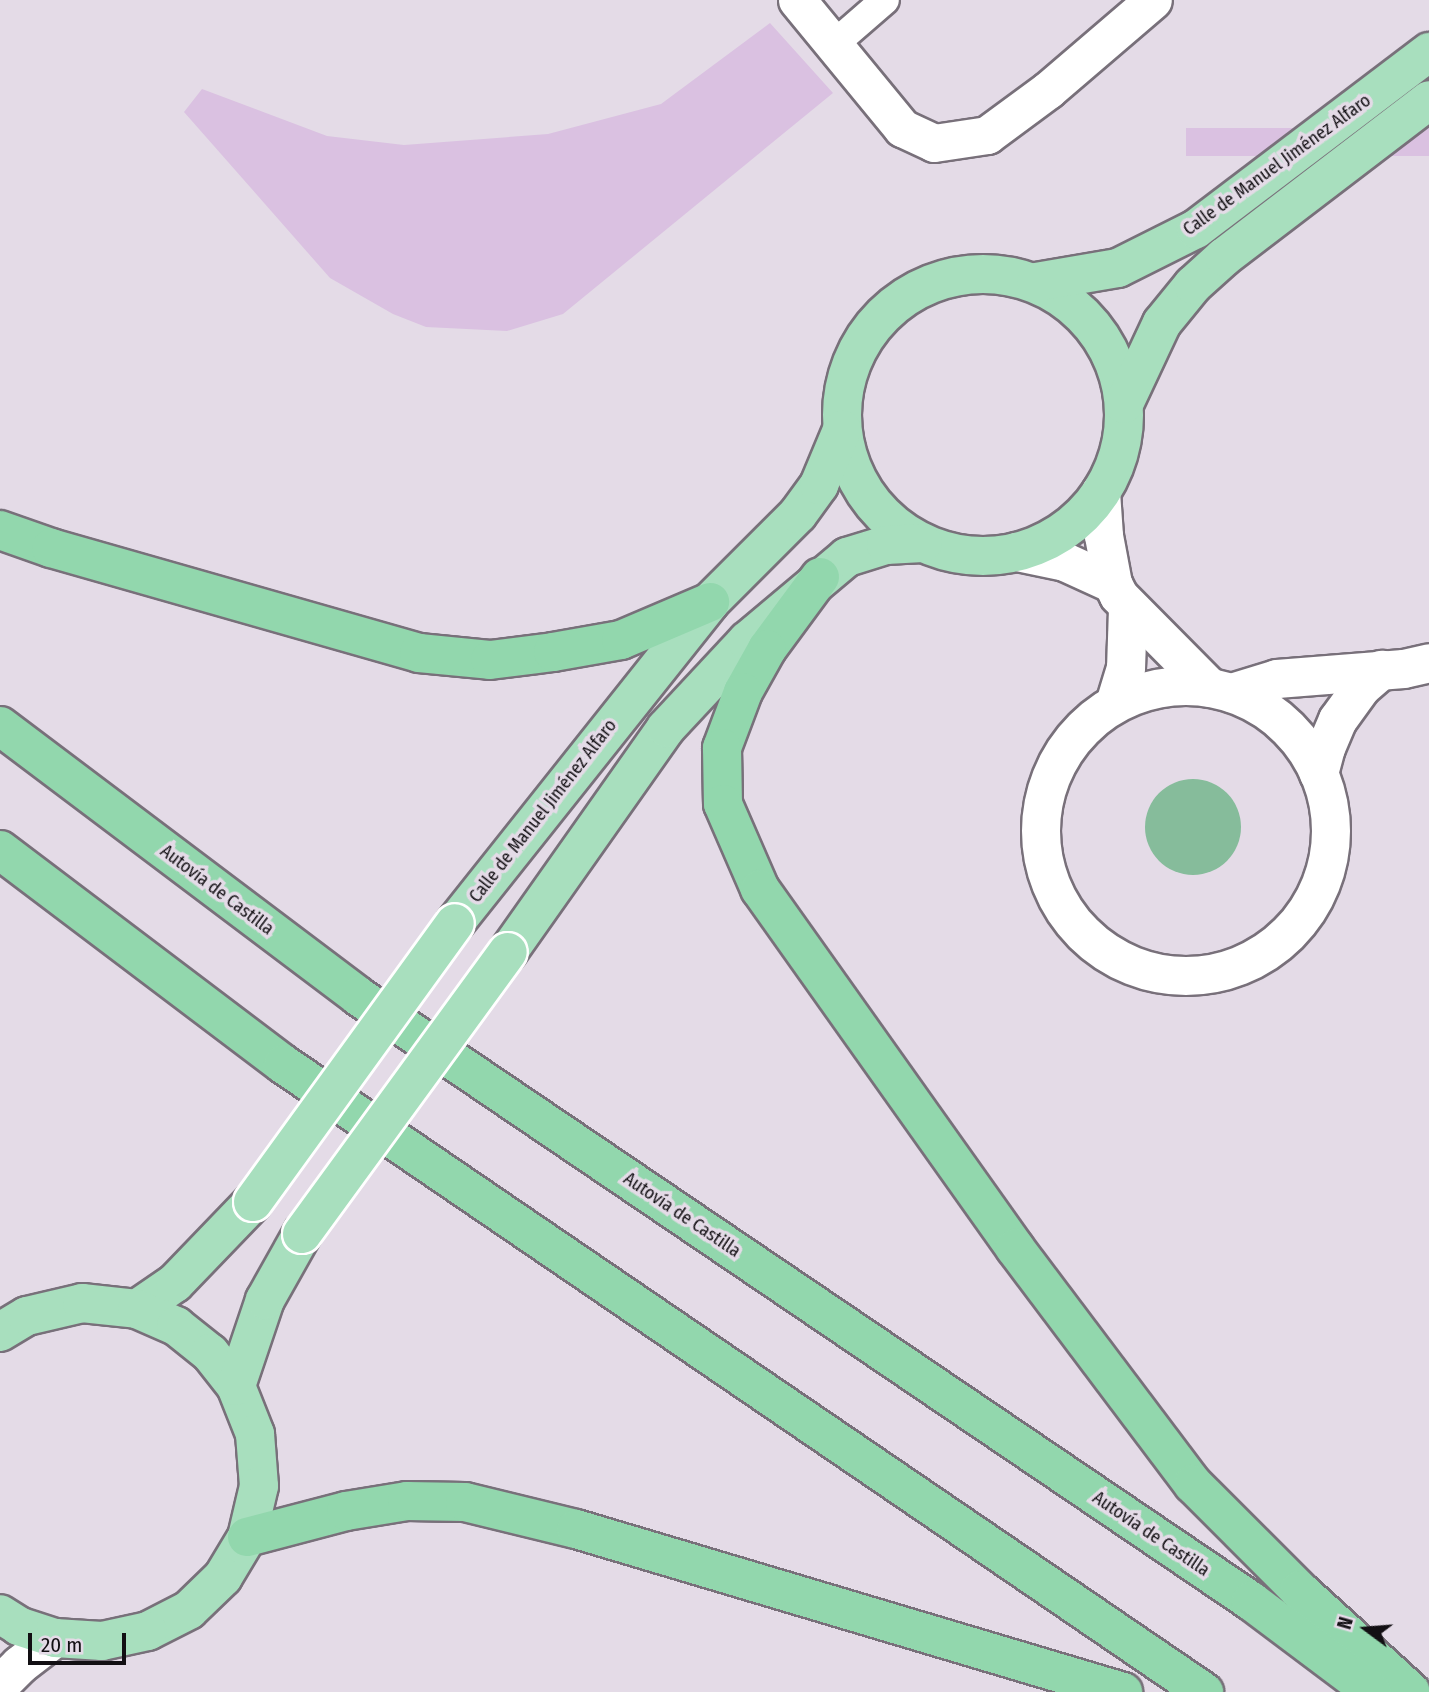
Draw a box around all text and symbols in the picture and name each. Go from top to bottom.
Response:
street label: Calle de Manuel Jiménez Alfaro [1179,90,1375,240]
street label: Calle de Manuel Jiménez Alfaro [465,715,621,907]
street label: Autovía de Castilla [156,840,278,940]
street label: Autovía de Castilla [619,1168,745,1262]
street label: Autovía de Castilla [1088,1487,1214,1581]
north arrow [1331,1594,1401,1664]
text: N [1333,1614,1358,1632]
scale bar [32,1618,130,1662]
text: 20 m [41,1632,82,1658]

